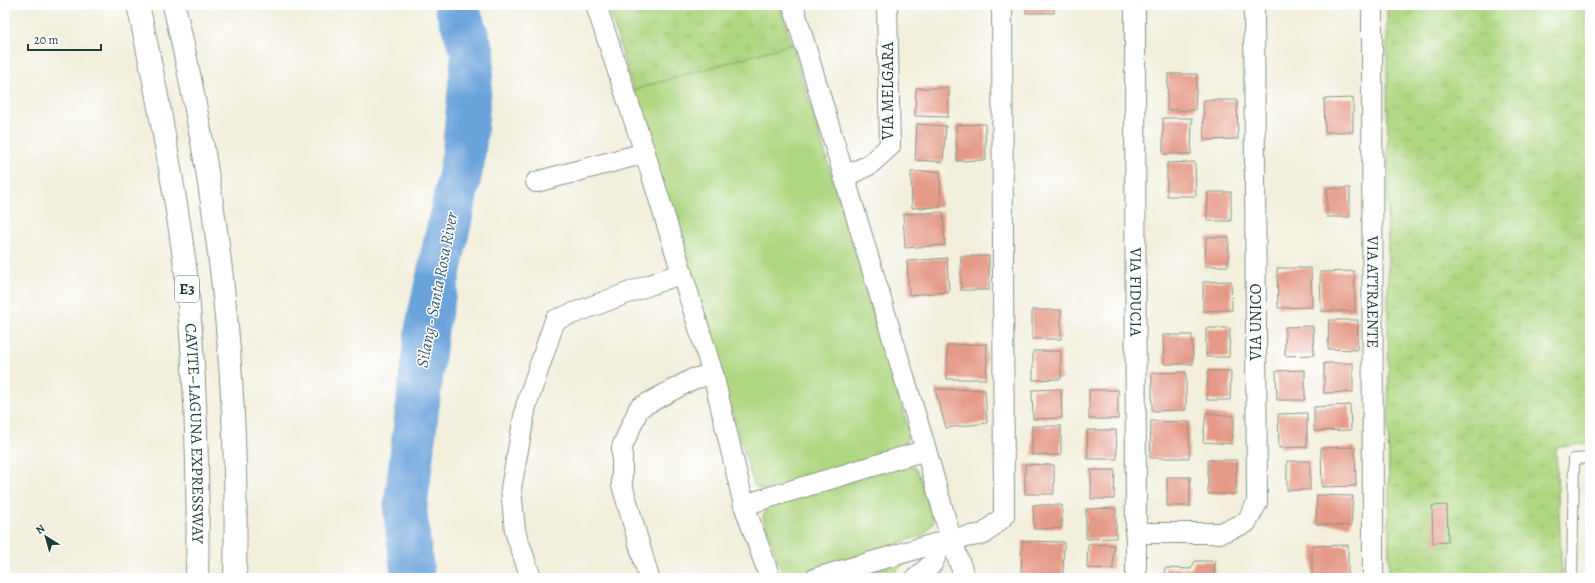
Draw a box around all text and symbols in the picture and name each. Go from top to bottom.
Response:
scale bar [28,26,101,52]
text: 20 m [34,32,58,48]
street label: VIA MELGARA [877,41,899,141]
water label: Silang - Santa Rosa River [411,209,464,370]
street label: VIA ATTRAENTE [1361,235,1384,348]
street label: VIA FIDUCIA [1124,246,1147,337]
road number: E3 [175,276,199,302]
street label: VIA UNICO [1245,284,1267,361]
street label: CAVITE–LAGUNA EXPRESSWAY [179,322,209,544]
north arrow [26,517,66,557]
text: N [33,521,48,538]

